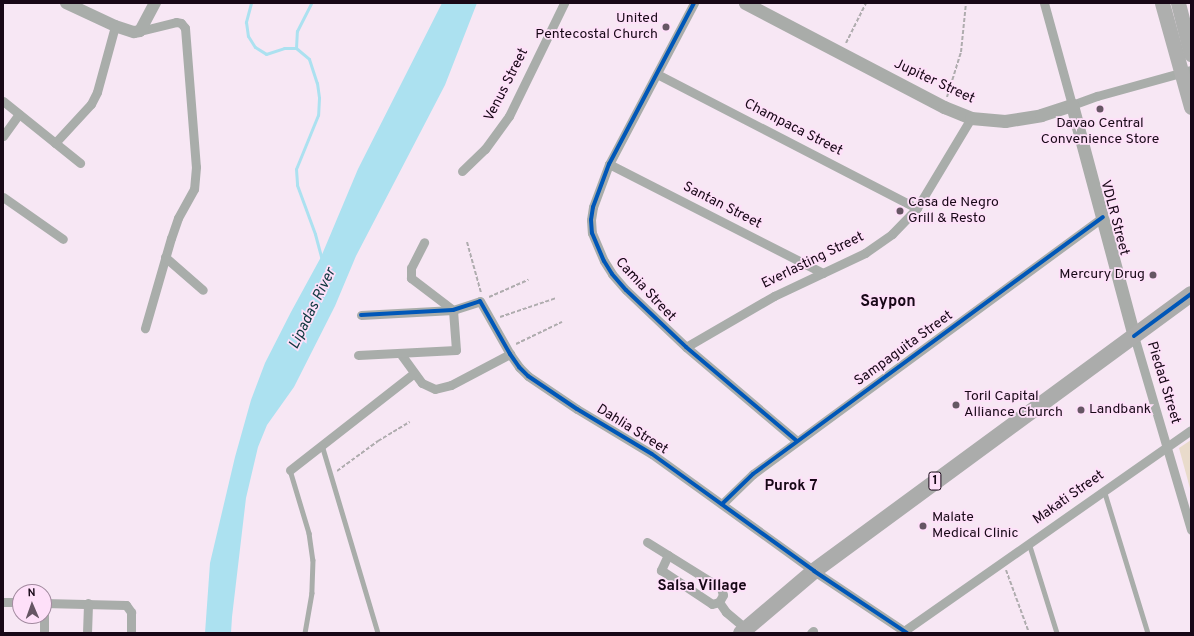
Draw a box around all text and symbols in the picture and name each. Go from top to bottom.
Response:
place label: United Pentecostal Church [535,11,658,44]
marker: United Pentecostal Church [661,22,671,32]
street label: Venus Street [481,46,533,124]
street label: Jupiter Street [891,56,977,108]
street label: Champaca Street [741,96,845,160]
marker: Davao Central Convenience Store [1095,104,1105,114]
place label: Davao Central Convenience Store [1041,116,1159,148]
street label: VDLR Street [1096,178,1132,258]
street label: Santan Street [680,179,764,233]
place label: Casa de Negro Grill & Resto [908,195,999,228]
marker: Casa de Negro Grill & Resto [895,206,905,216]
street label: Everlasting Street [759,229,867,293]
street label: Camia Street [611,255,679,325]
water label: Lipadas River [286,266,340,352]
place label: Mercury Drug [1059,267,1145,283]
marker: Mercury Drug [1148,270,1158,280]
district label: Saypon [860,292,916,312]
street label: Sampaguita Street [852,308,956,390]
street label: Piedad Street [1142,340,1184,426]
place label: Toril Capital Alliance Church [964,389,1063,422]
marker: Toril Capital Alliance Church [951,400,961,410]
street label: Dahlia Street [593,401,671,459]
place label: Landbank [1089,402,1151,418]
marker: Landbank [1076,405,1086,415]
street label: Makati Street [1030,467,1108,529]
road number: 1 [928,470,942,492]
district label: Purok 7 [764,478,818,496]
place label: Malate Medical Clinic [932,510,1018,542]
marker: Malate Medical Clinic [917,520,929,532]
district label: Salsa Village [657,578,747,596]
north arrow [12,584,52,624]
text: N [27,586,36,600]

